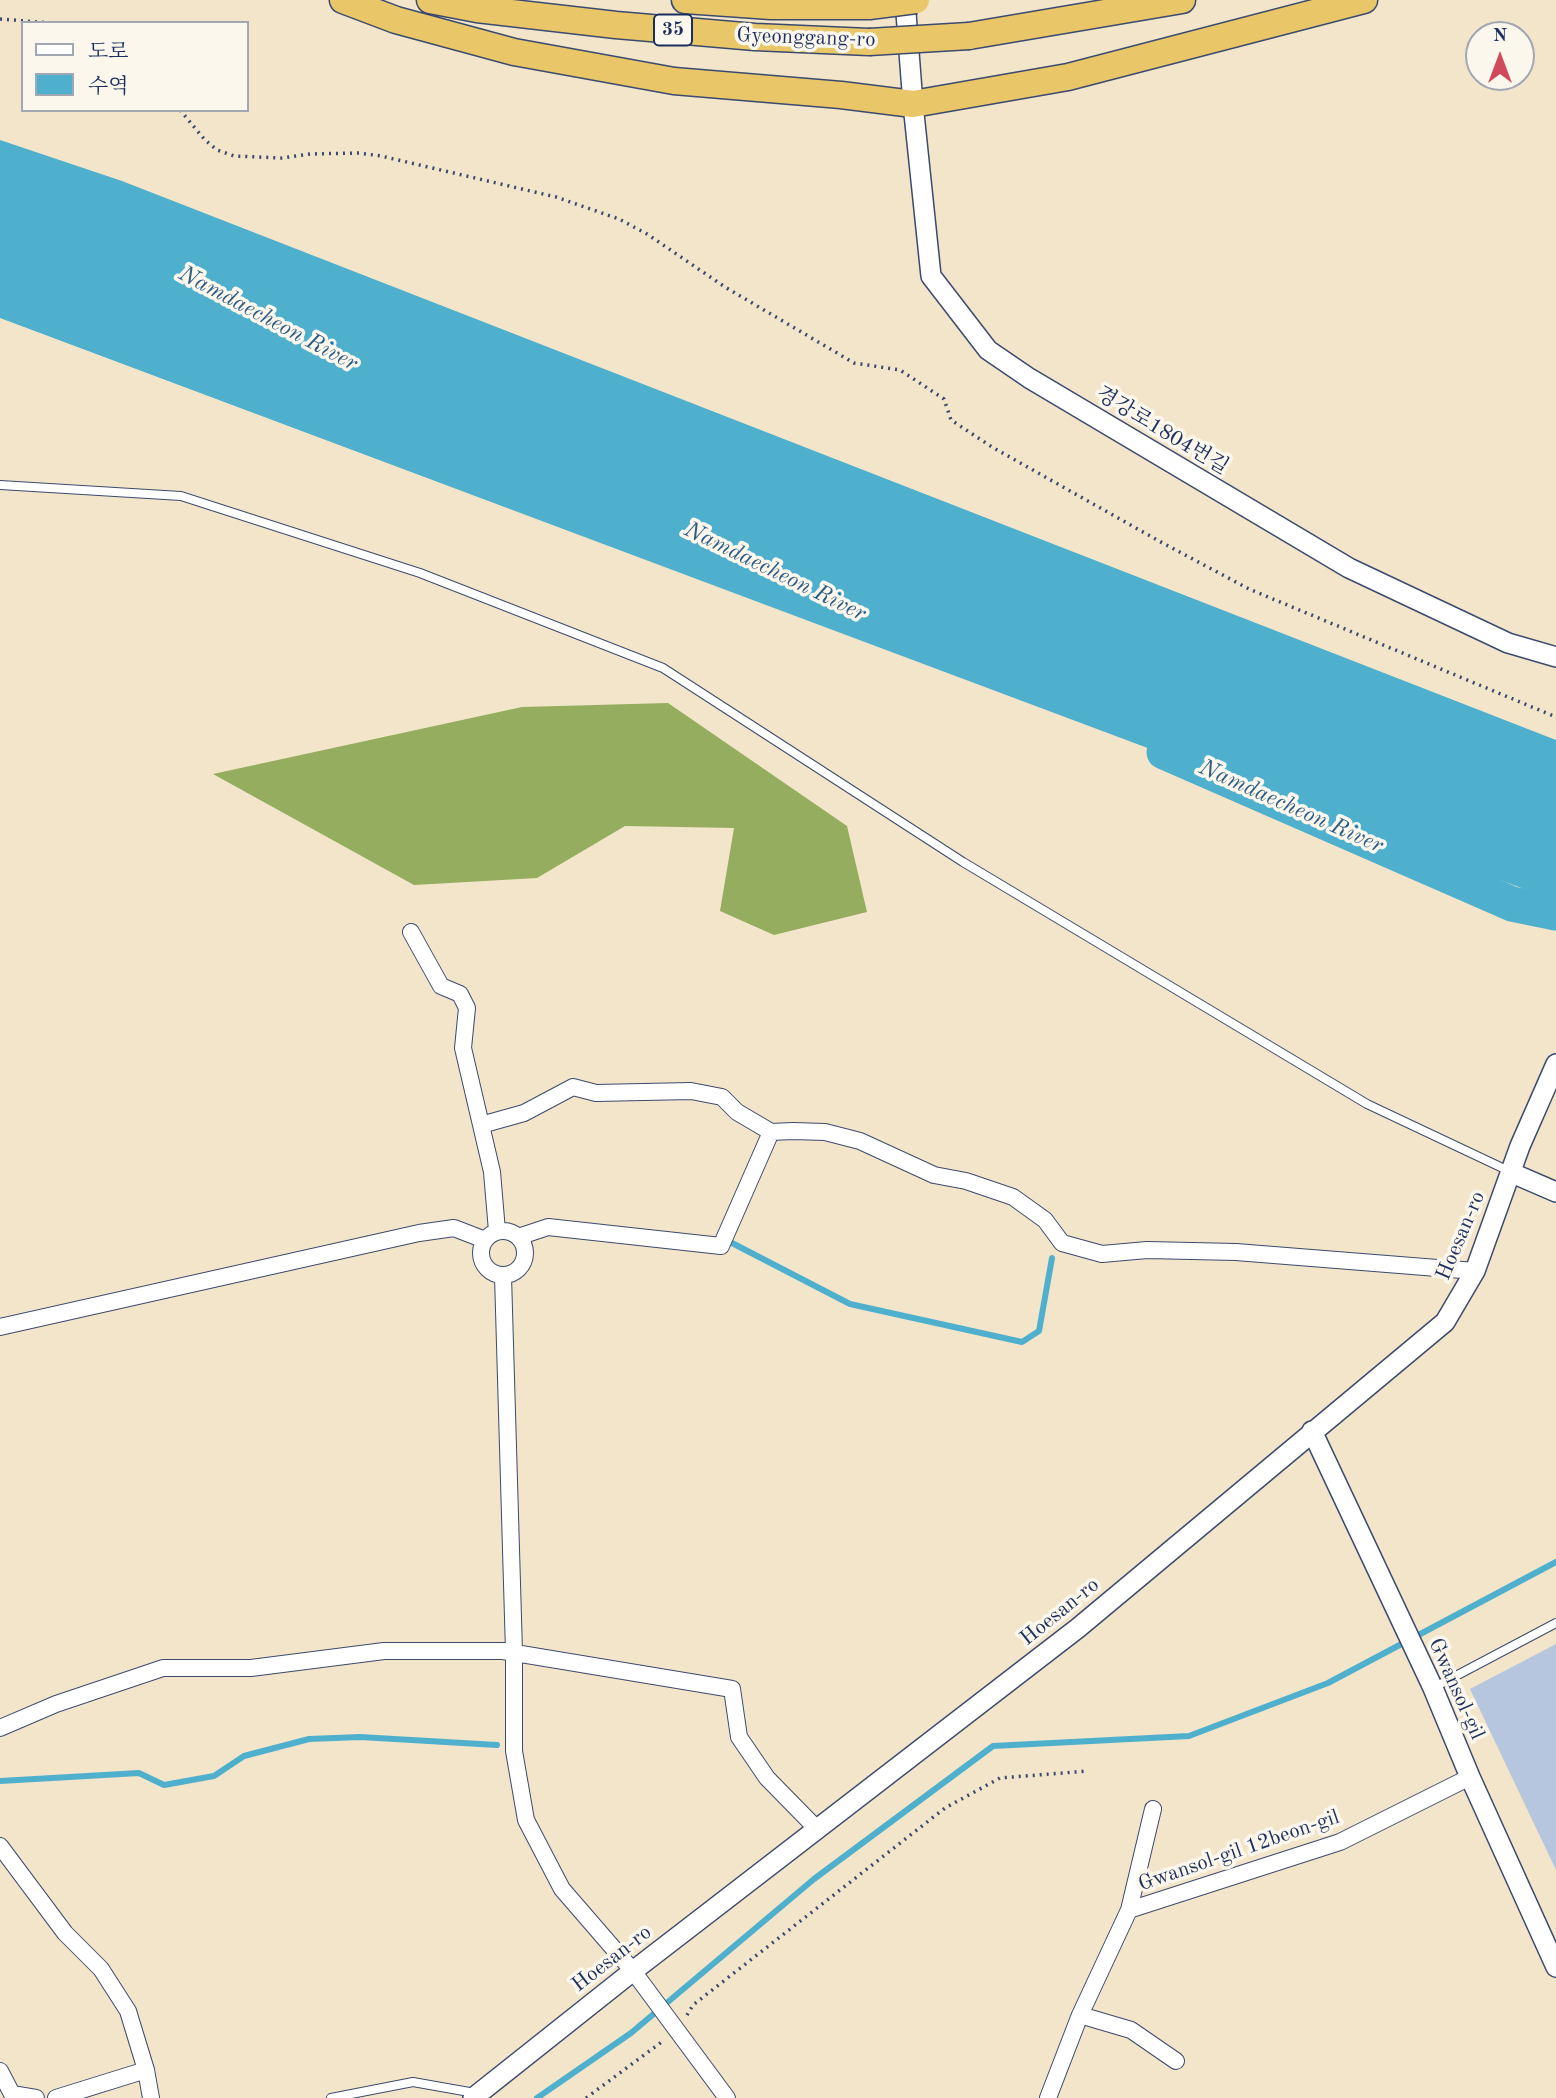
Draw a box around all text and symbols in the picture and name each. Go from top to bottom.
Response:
road number: 35 [654,14,692,46]
legend [21,21,248,112]
north arrow [1465,21,1535,91]
street label: Gyeonggang-ro [736,23,876,53]
text: N [1493,27,1507,46]
text: 도로 [88,42,129,63]
text: 수역 [88,77,129,98]
water label: Namdaecheon River [174,260,362,378]
street label: 경강로1804번길 [1091,382,1233,480]
water label: Namdaecheon River [680,516,870,628]
water label: Namdaecheon River [1195,754,1387,860]
street label: Hoesan-ro [1431,1188,1491,1284]
street label: Hoesan-ro [1015,1573,1105,1651]
street label: Gwansol-gil [1423,1634,1489,1744]
street label: Gwansol-gil 12beon-gil [1135,1805,1343,1897]
street label: Hoesan-ro [567,1920,657,1998]

